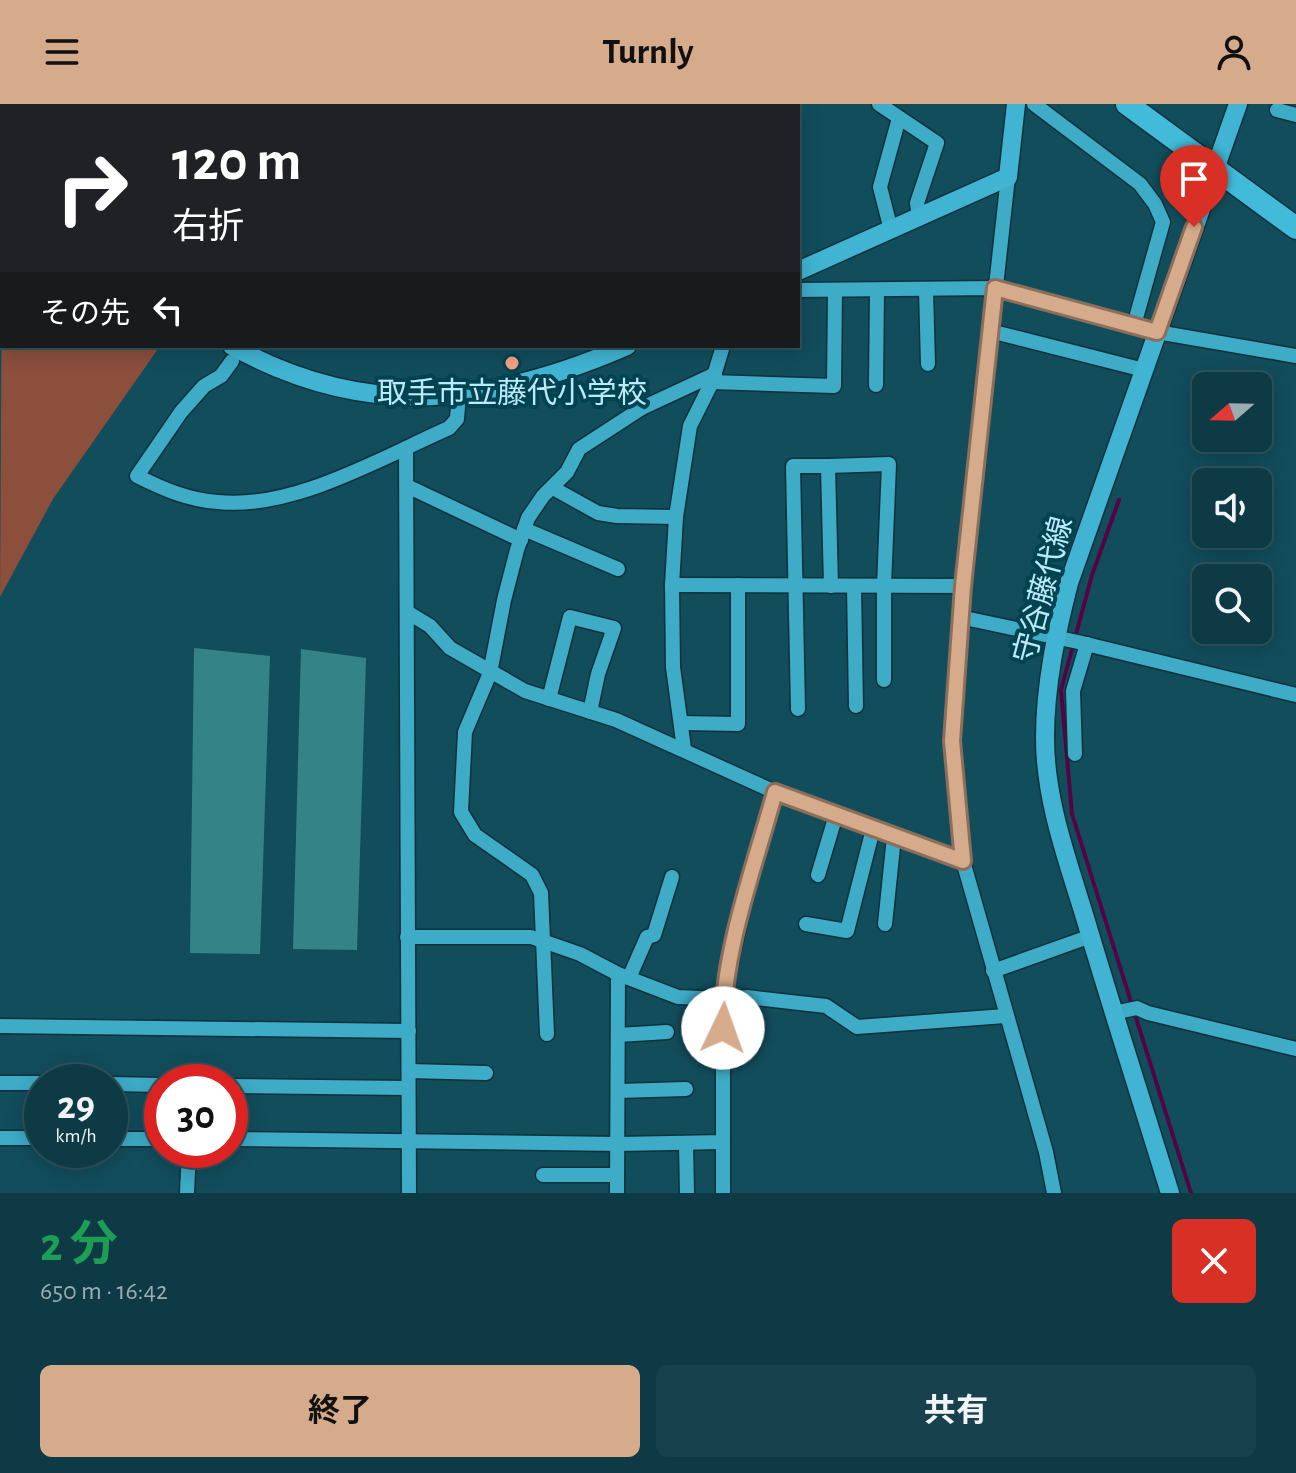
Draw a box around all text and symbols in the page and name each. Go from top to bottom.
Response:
icon: menu [40,30,84,74]
icon: person [1212,30,1256,74]
text: Turnly [602,34,694,70]
text: 120 m [172,134,301,190]
icon: right [40,136,144,240]
pin [1160,145,1228,227]
icon: arrive [1172,157,1216,201]
text: 右折 [172,209,244,245]
icon: left [146,288,190,332]
text: その先 [40,299,130,329]
marker: 取手市立藤代小学校 [503,354,521,372]
north arrow [1192,372,1272,452]
map controls [1192,372,1272,644]
place label: 取手市立藤代小学校 [377,377,647,409]
button: sound [1192,468,1272,548]
street label: 守谷藤代線 [1008,513,1078,666]
button: search [1192,564,1272,644]
position arrow [681,986,765,1070]
speed limit sign: 30 [144,1064,248,1168]
text: 29 [57,1086,95,1126]
text: km/h [55,1126,97,1146]
button: close [1172,1219,1256,1303]
text: 2 分 [40,1222,118,1270]
text: 650 m · 16:42 [40,1278,168,1304]
button: 終了 [40,1365,640,1457]
button: 共有 [656,1365,1256,1457]

